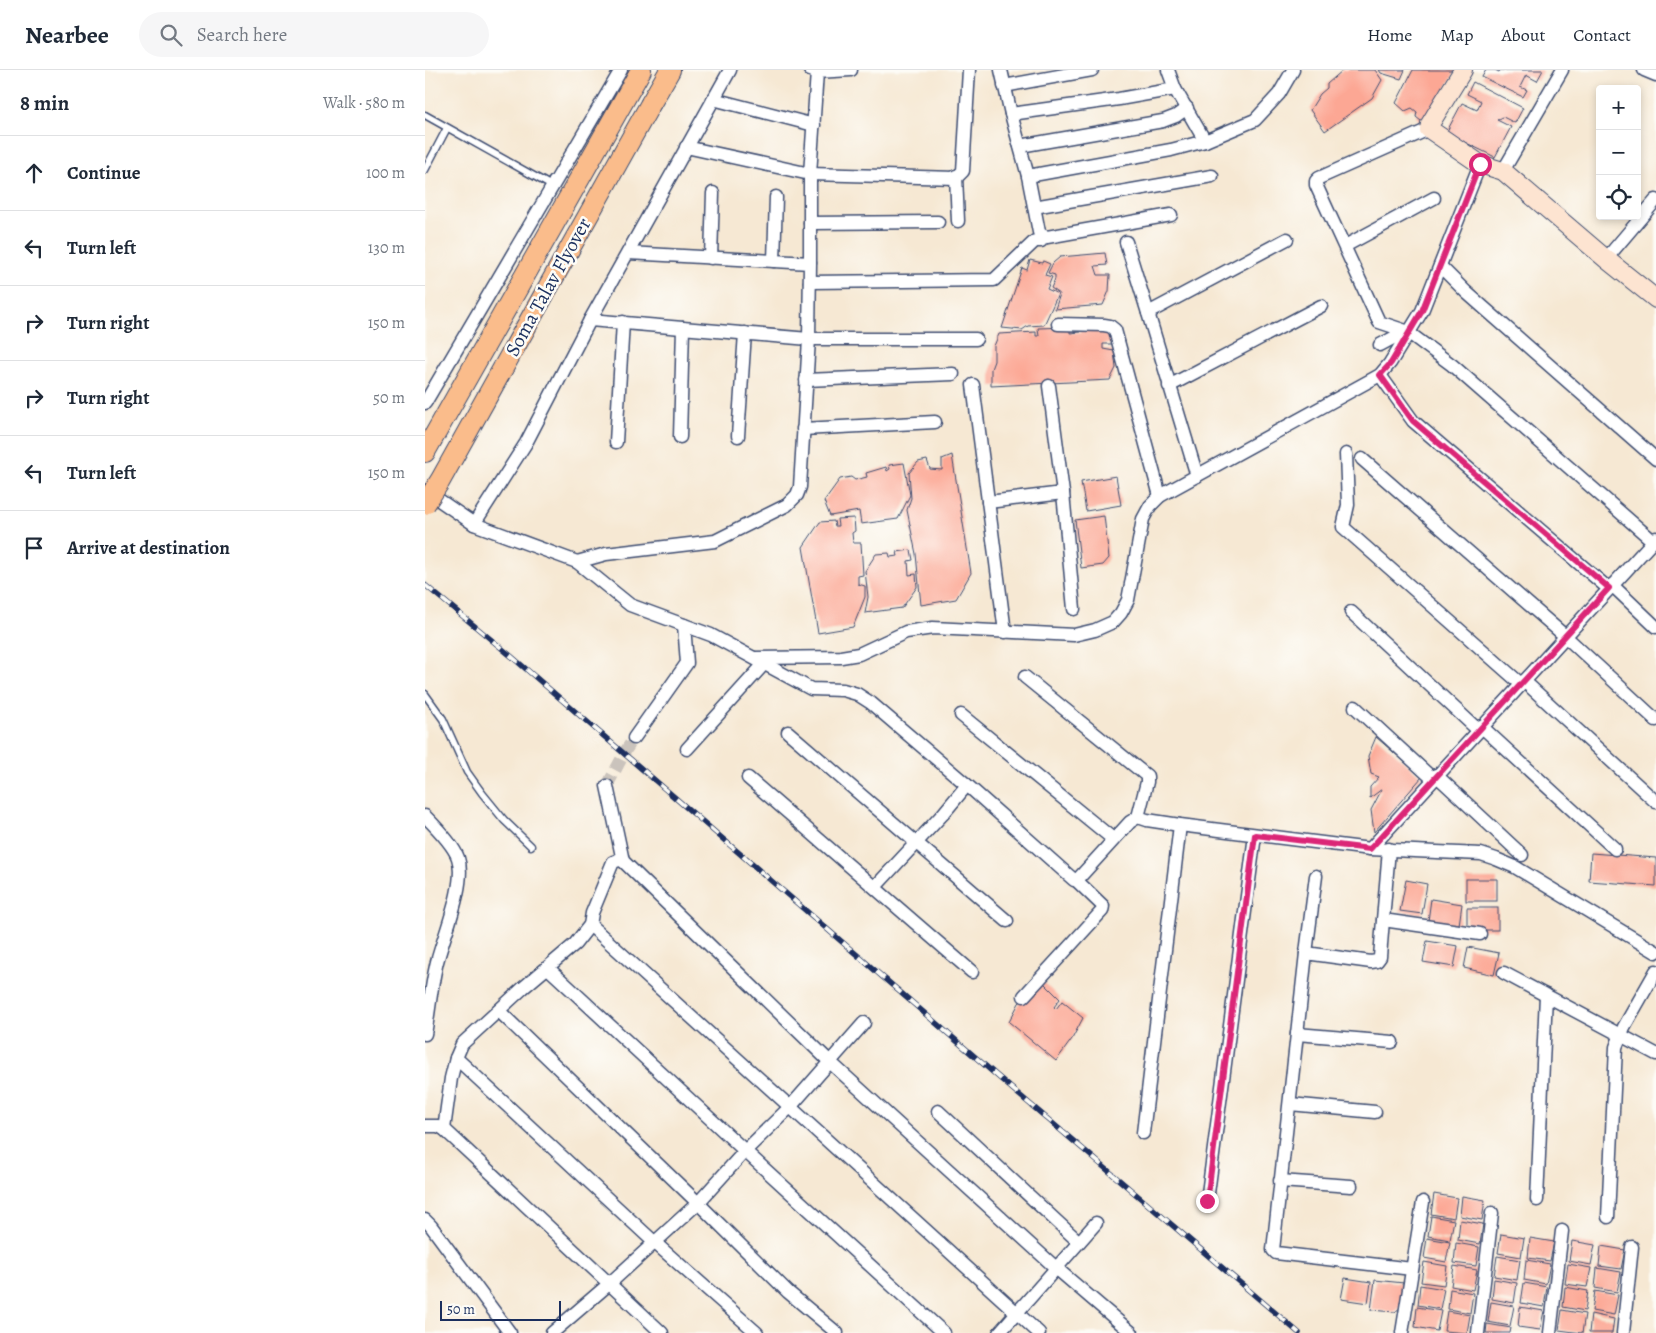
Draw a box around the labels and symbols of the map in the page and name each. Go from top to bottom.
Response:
route start [1469,153,1492,176]
street label: Soma Talav Flyover [499,213,597,361]
route end [1196,1190,1219,1213]
scale bar [440,1298,561,1321]

